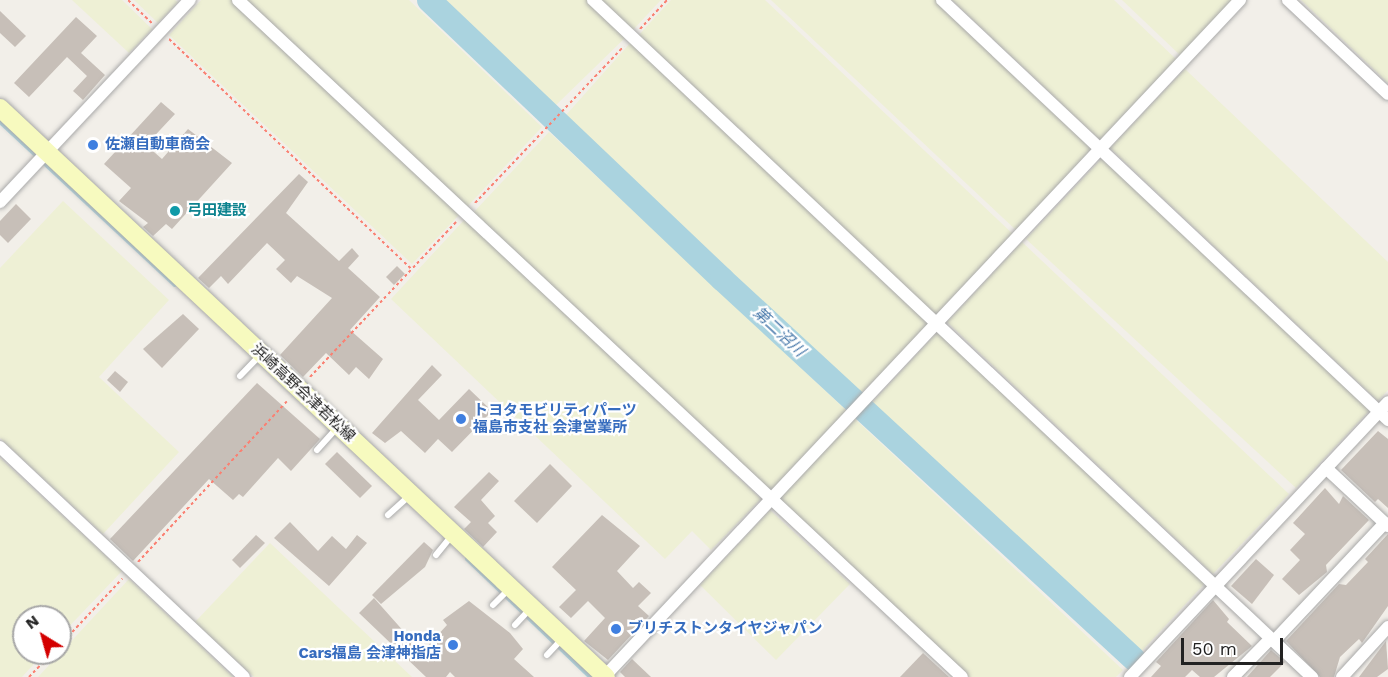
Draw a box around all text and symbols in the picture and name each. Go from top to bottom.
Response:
place label: 佐瀬自動車商会 [105,136,210,154]
marker: 佐瀬自動車商会 [86,138,100,152]
place label: 弓田建設 [187,202,247,220]
marker: 弓田建設 [168,204,182,218]
water label: 第二沼川 [749,303,809,361]
street label: 浜崎高野会津若松線 [247,340,359,446]
place label: トヨタモビリティパーツ 福島市支社 会津営業所 [473,401,638,436]
marker: トヨタモビリティパーツ 福島市支社 会津営業所 [454,412,468,426]
north arrow [12,605,72,665]
text: N [22,611,43,633]
place label: ブリチストンタイヤジャパン [628,620,823,638]
marker: ブリチストンタイヤジャパン [609,622,623,636]
scale bar [1184,626,1286,664]
place label: Honda Cars福島 会津神指店 [298,627,441,662]
marker: Honda Cars福島 会津神指店 [446,638,460,652]
text: 50 m [1192,638,1237,659]

